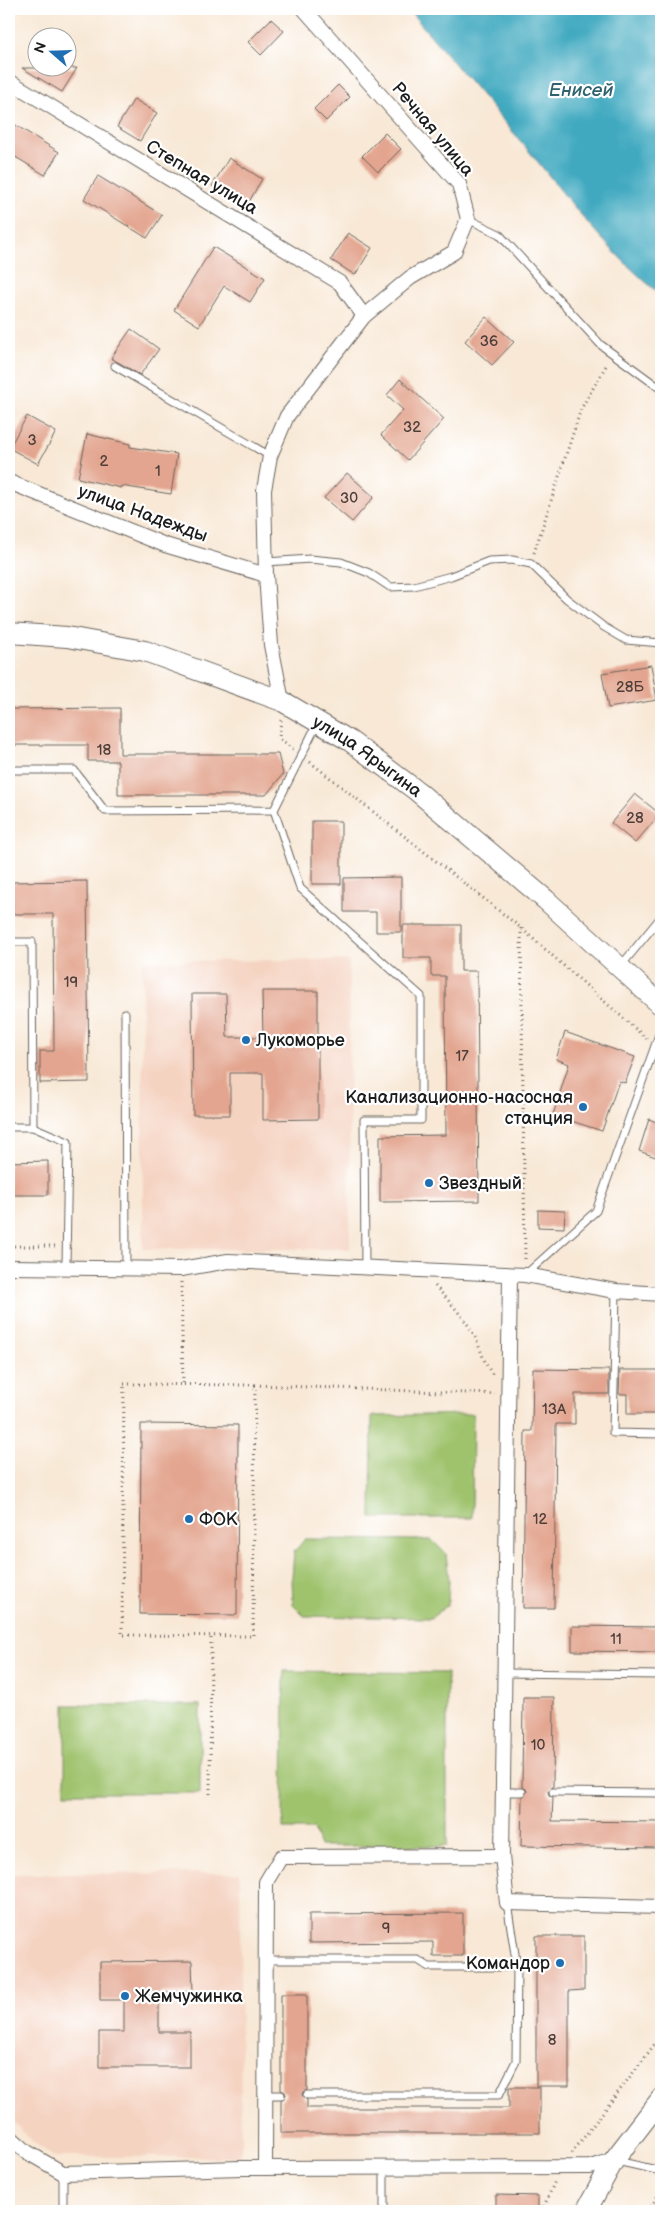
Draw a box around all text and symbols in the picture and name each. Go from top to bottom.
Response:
north arrow [28,28,78,78]
text: N [30,40,50,56]
street label: Речная улица [387,78,478,181]
water label: Енисей [549,79,613,102]
street label: Степная улица [142,136,262,219]
house number: 36 [480,332,498,351]
house number: 32 [403,418,421,437]
house number: 3 [27,431,37,450]
house number: 2 [100,452,109,471]
house number: 1 [155,462,161,481]
street label: улица Надежды [75,480,210,547]
house number: 30 [340,489,358,508]
house number: 28Б [616,678,645,697]
street label: улица Ярыгина [309,711,426,802]
house number: 18 [97,741,112,760]
house number: 28 [626,809,644,828]
house number: 19 [64,973,78,992]
place label: Лукоморье [255,1030,345,1051]
marker: Лукоморье [240,1034,252,1046]
house number: 17 [455,1047,469,1066]
place label: Канализационно-насосная станция [345,1087,573,1129]
marker: Канализационно-насосная станция [577,1101,589,1113]
place label: Звездный [439,1173,522,1194]
marker: Звездный [423,1177,435,1189]
house number: 13А [542,1400,567,1419]
place label: ФОК [199,1509,238,1530]
house number: 12 [533,1510,547,1529]
marker: ФОК [183,1513,195,1525]
house number: 11 [610,1630,622,1649]
house number: 10 [531,1736,545,1755]
house number: 9 [382,1919,390,1938]
place label: Командор [466,1953,550,1974]
marker: Командор [554,1957,566,1969]
place label: Жемчужинка [135,1986,243,2007]
marker: Жемчужинка [119,1990,131,2002]
house number: 8 [548,2031,557,2050]

